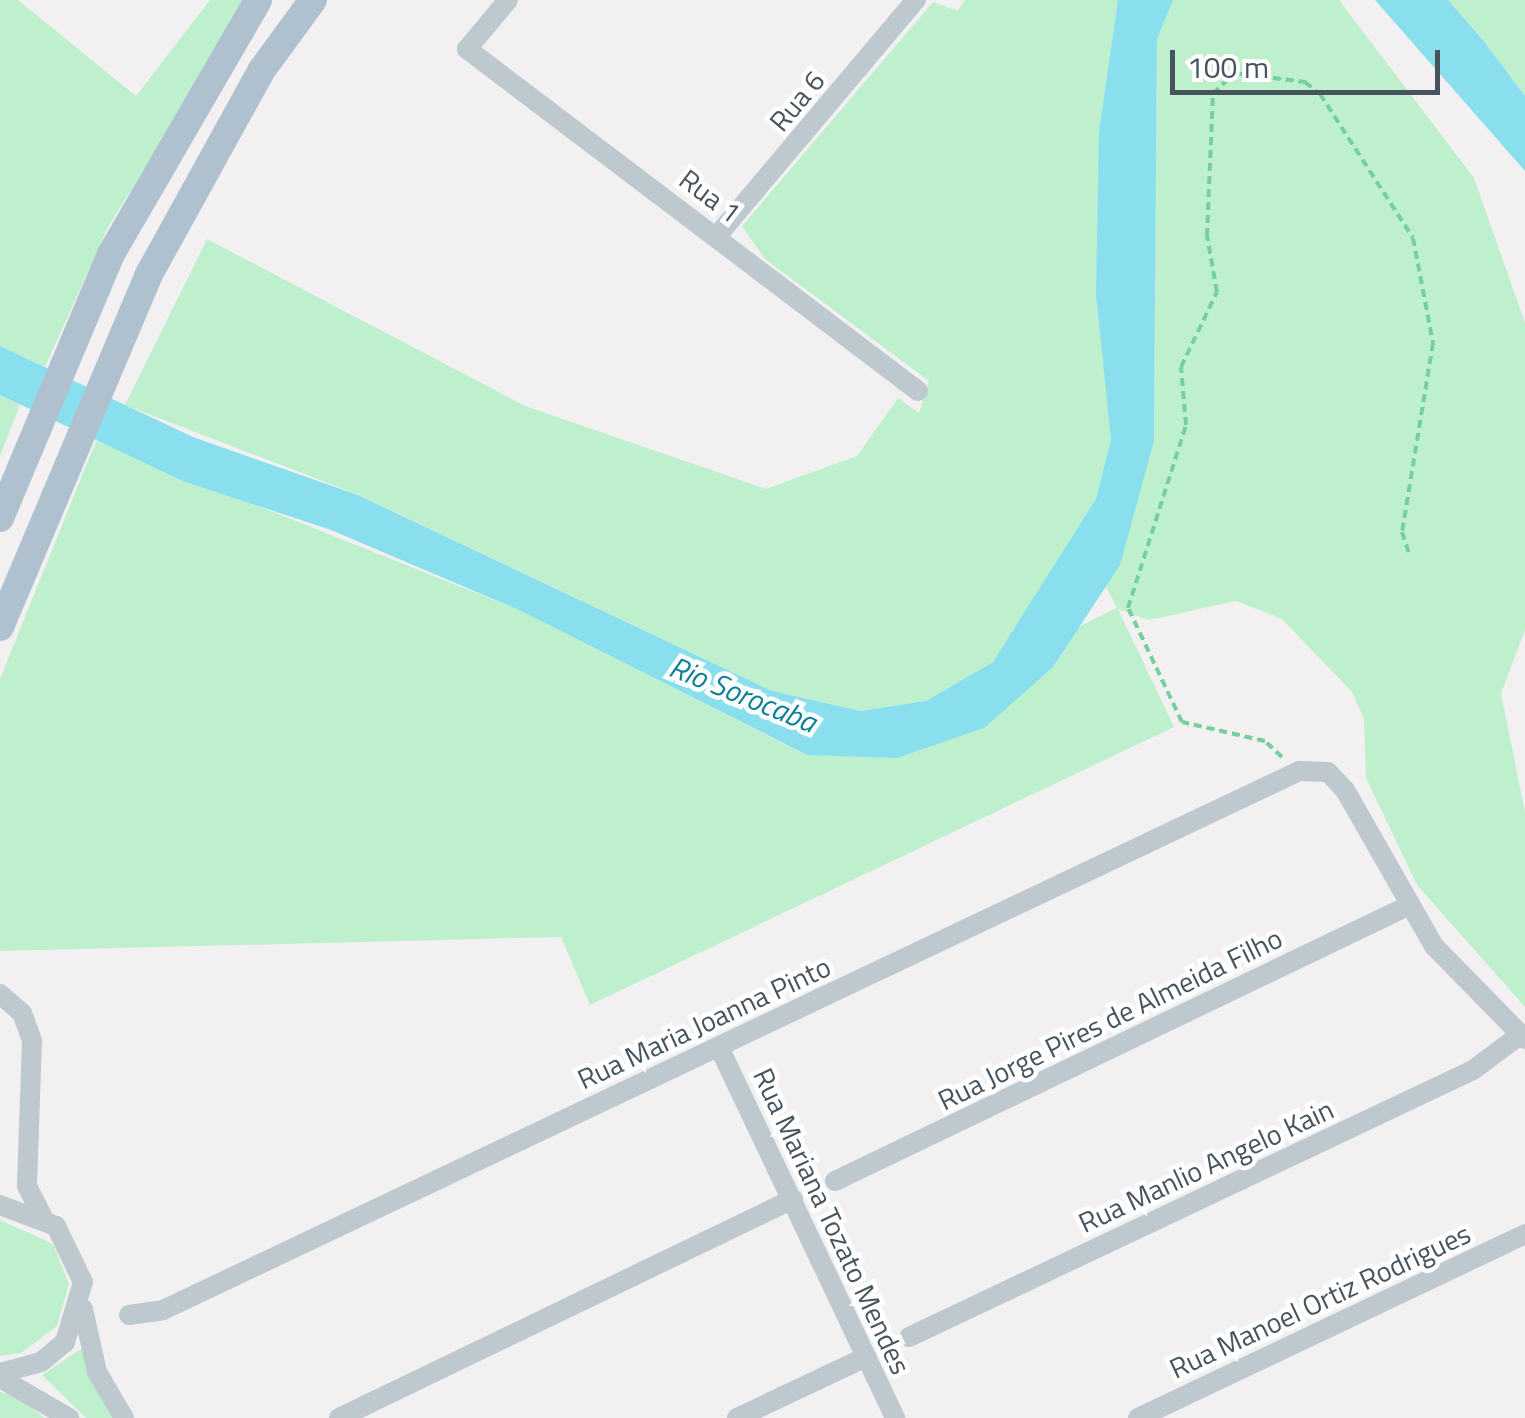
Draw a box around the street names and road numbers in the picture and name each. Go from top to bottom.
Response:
street label: Rua 6 [762,64,832,138]
street label: Rua 1 [673,162,747,230]
street label: Rua Jorge Pires de Almeida Filho [932,921,1288,1117]
street label: Rua Maria Joanna Pinto [572,950,836,1096]
street label: Rua Mariana Tozato Mendes [746,1063,918,1379]
street label: Rua Manlio Angelo Kain [1073,1092,1339,1240]
street label: Rua Manoel Ortiz Rodrigues [1164,1216,1476,1386]

